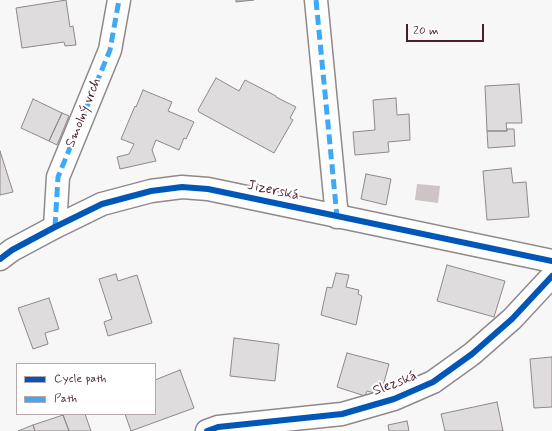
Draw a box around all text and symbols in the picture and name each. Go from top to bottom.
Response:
scale bar [408,16,486,42]
text: 20 m [413,23,439,39]
street label: Smolný vrch [62,76,106,150]
street label: Jizerská [246,177,300,205]
legend [16,363,156,415]
street label: Slezská [371,368,419,400]
text: Cycle path [54,371,106,387]
text: Path [54,391,77,407]

